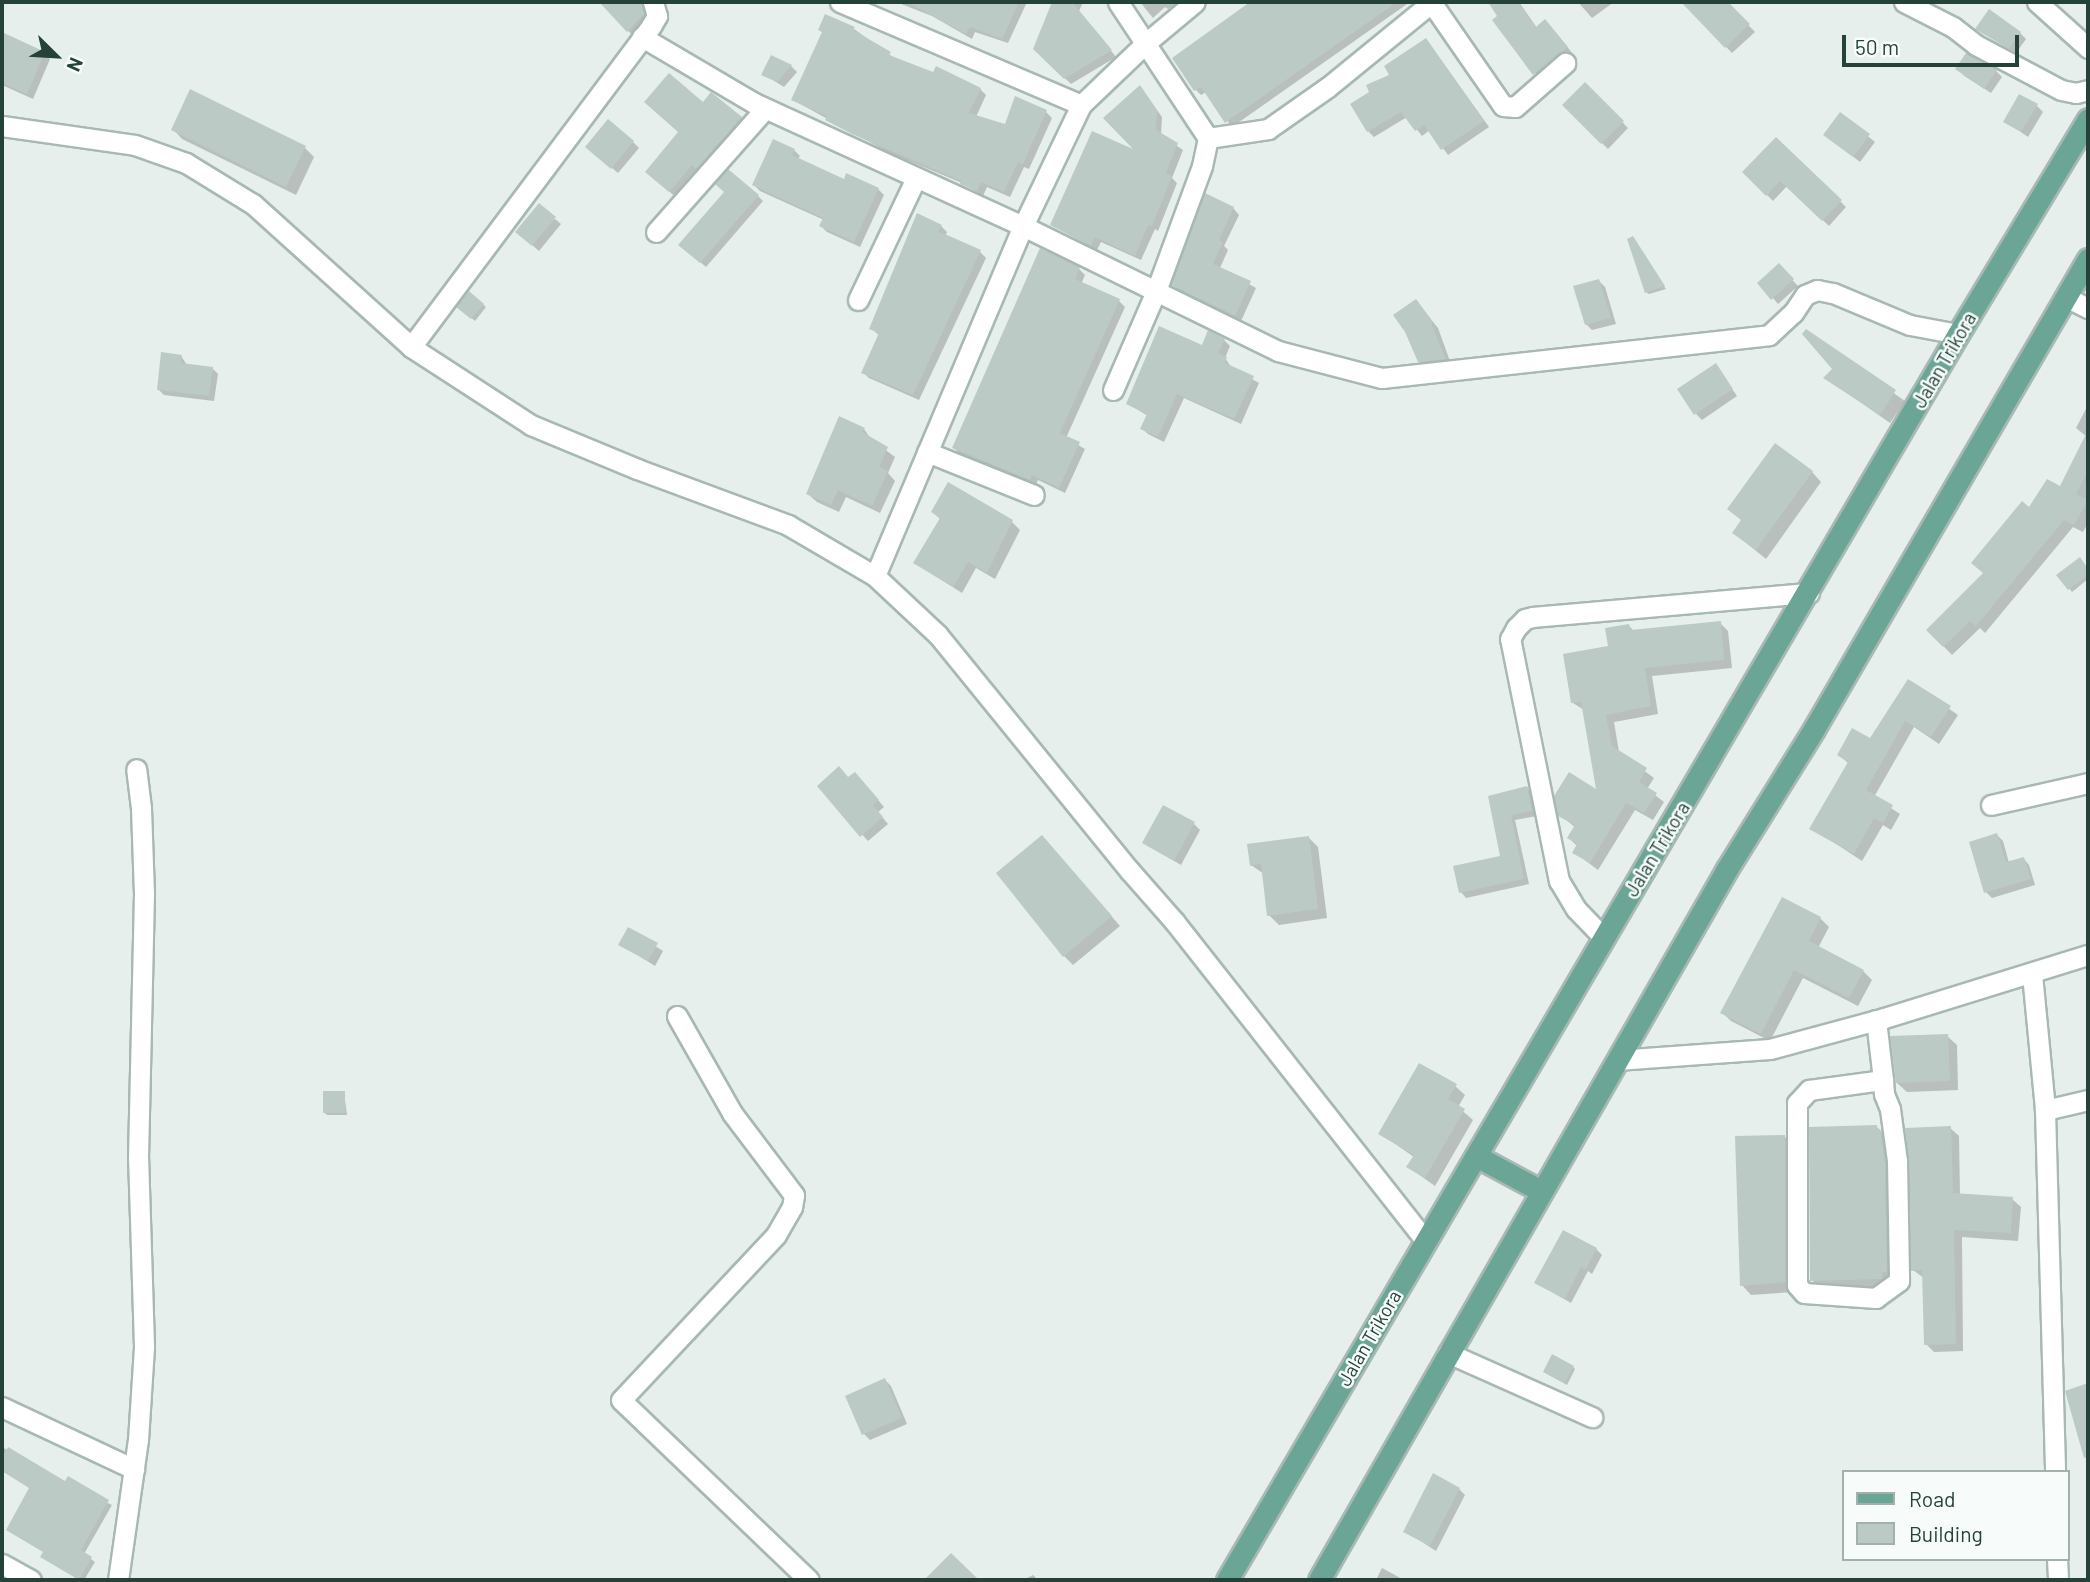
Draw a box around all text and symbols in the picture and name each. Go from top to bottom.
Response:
north arrow [21,21,91,91]
scale bar [1845,21,2022,65]
text: 50 m [1855,34,1899,59]
text: N [63,54,89,75]
street label: Jalan Trikora [1908,308,1980,412]
street label: Jalan Trikora [1620,798,1694,900]
street label: Jalan Trikora [1333,1286,1405,1390]
legend [1842,1470,2069,1561]
text: Road [1909,1486,1955,1511]
text: Building [1909,1521,1983,1546]

